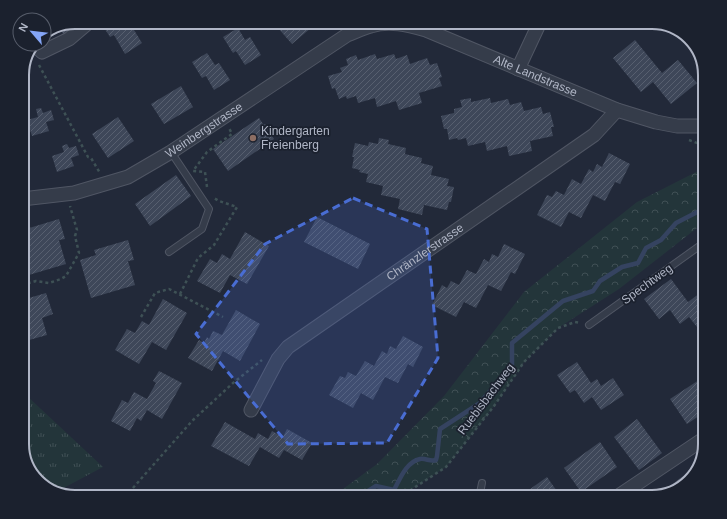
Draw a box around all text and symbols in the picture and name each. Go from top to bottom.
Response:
north arrow [12,12,52,52]
text: N [16,21,30,34]
street label: Alte Landstrasse [491,52,580,100]
street label: Weinbergstrasse [163,99,246,161]
place label: Kindergarten Freienberg [261,124,330,152]
marker: Kindergarten Freienberg [248,133,258,143]
street label: Chränzlerstrasse [384,220,467,284]
street label: Spechtweg [619,261,675,307]
street label: Ruebisbachweg [455,361,517,437]

